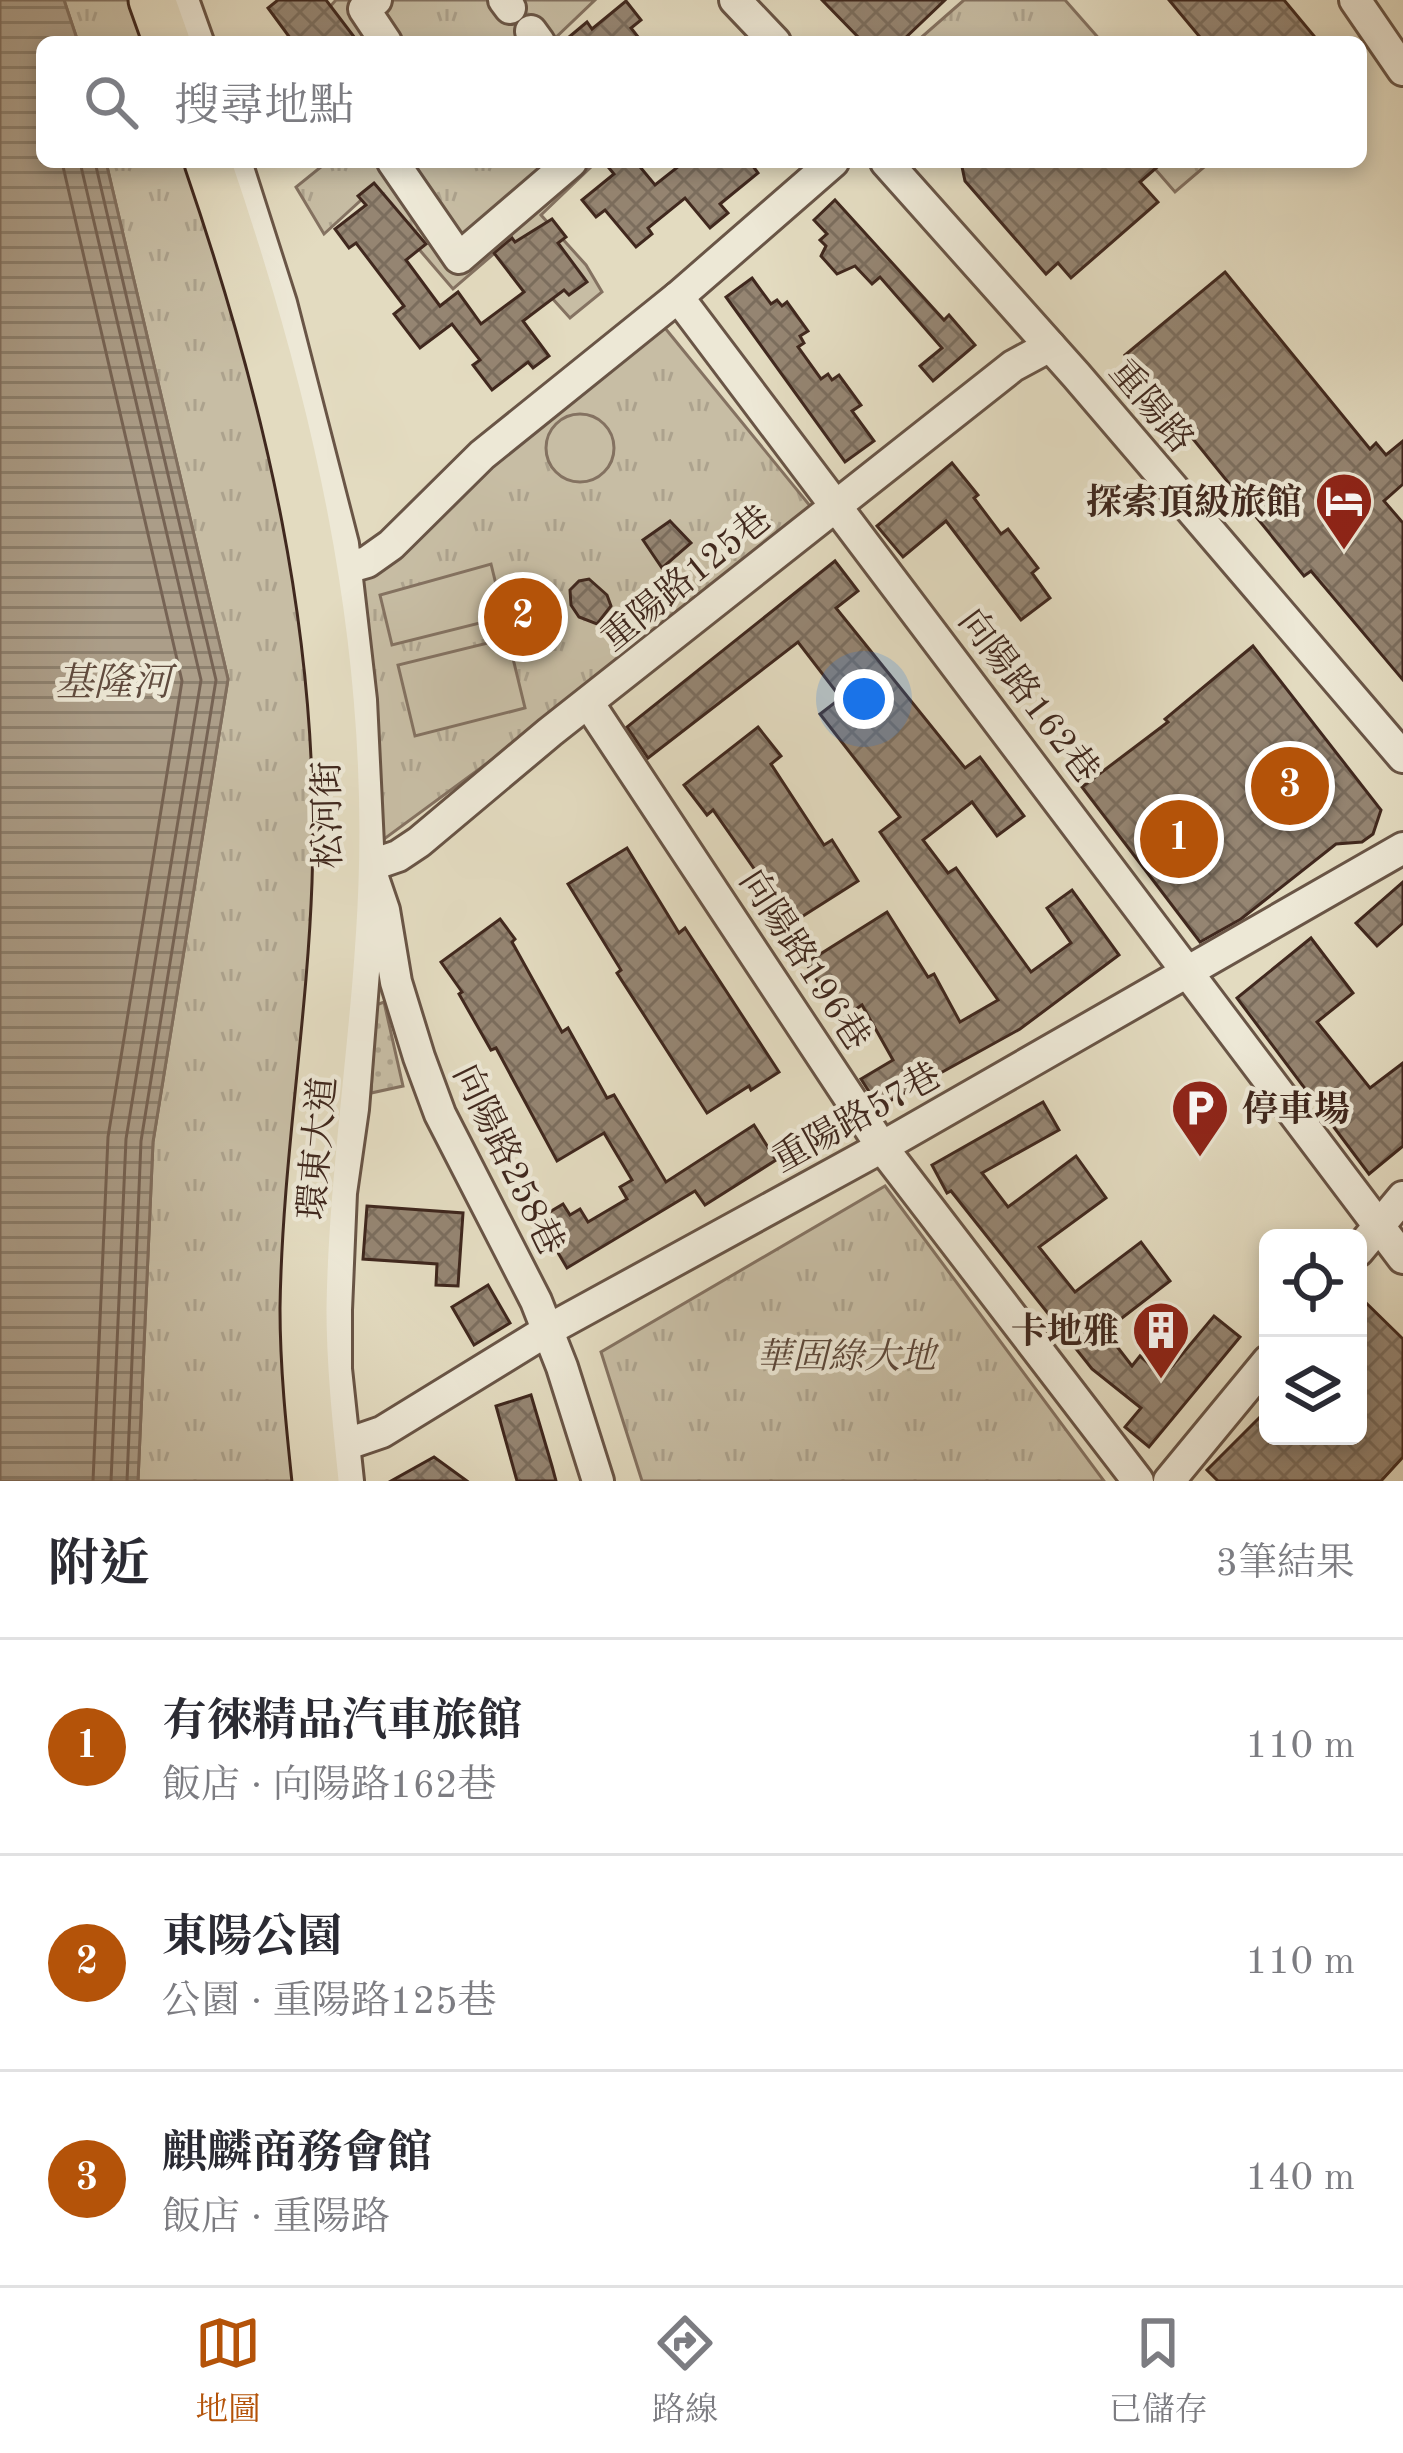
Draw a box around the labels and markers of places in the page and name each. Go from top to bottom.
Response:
hotel icon: 探索頂級旅館 [1313,470,1375,552]
place label: 探索頂級旅館 [1086,483,1302,523]
pin: 2 [484,572,562,662]
pin: 3 [1251,741,1329,831]
pin: 1 [1140,794,1218,884]
parking icon: 停車場 [1169,1077,1231,1159]
place label: 停車場 [1242,1089,1350,1130]
building icon: 卡地雅 [1130,1299,1192,1381]
place label: 卡地雅 [1011,1312,1119,1352]

